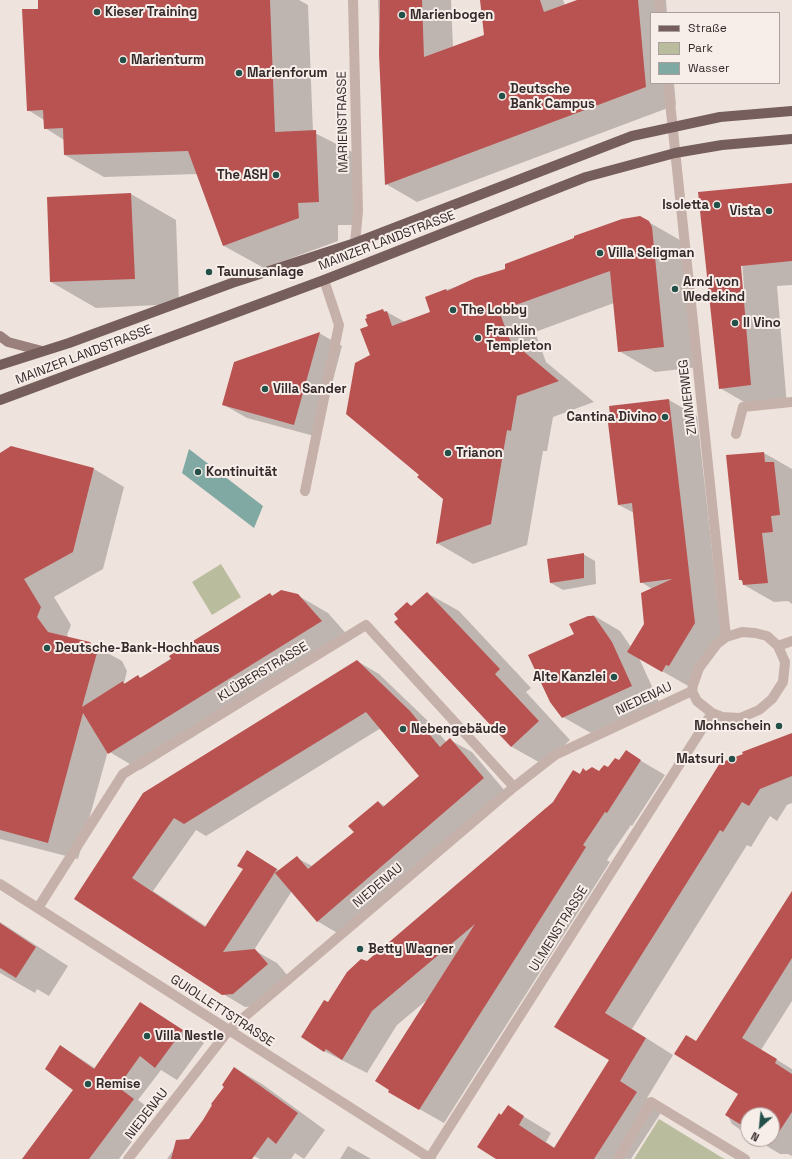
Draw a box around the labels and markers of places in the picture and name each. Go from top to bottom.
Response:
place label: Kieser Training [105,4,197,20]
marker: Kieser Training [92,7,102,17]
place label: Marienbogen [410,7,493,23]
marker: Marienbogen [397,10,407,20]
place label: Marienturm [131,52,204,68]
marker: Marienturm [118,55,128,65]
place label: Marienforum [247,65,328,81]
marker: Marienforum [234,68,244,78]
place label: Deutsche Bank Campus [510,81,595,112]
marker: Deutsche Bank Campus [497,91,507,101]
place label: The ASH [217,167,268,183]
marker: The ASH [271,170,281,180]
place label: Isoletta [662,197,709,213]
marker: Isoletta [712,200,722,210]
place label: Vista [729,203,761,219]
marker: Vista [764,206,774,216]
place label: Villa Seligman [608,245,694,261]
marker: Villa Seligman [595,248,605,258]
place label: Taunusanlage [217,264,304,280]
marker: Taunusanlage [204,267,214,277]
place label: Arnd von Wedekind [683,274,745,305]
marker: Arnd von Wedekind [670,284,680,294]
place label: The Lobby [461,302,527,318]
marker: The Lobby [448,305,458,315]
place label: Il Vino [743,315,781,331]
marker: Il Vino [730,318,740,328]
place label: Franklin Templeton [486,323,552,354]
marker: Franklin Templeton [473,333,483,343]
place label: Villa Sander [273,381,347,397]
marker: Villa Sander [260,384,270,394]
place label: Cantina Divino [566,409,657,425]
marker: Cantina Divino [660,412,670,422]
place label: Trianon [456,445,503,461]
marker: Trianon [443,448,453,458]
place label: Kontinuität [206,464,277,480]
marker: Kontinuität [193,467,203,477]
place label: Deutsche-Bank-Hochhaus [55,640,220,656]
marker: Deutsche-Bank-Hochhaus [42,643,52,653]
place label: Alte Kanzlei [533,669,606,685]
marker: Alte Kanzlei [609,672,619,682]
place label: Mohnschein [694,718,771,734]
place label: Nebengebäude [411,721,506,737]
marker: Mohnschein [774,721,784,731]
marker: Nebengebäude [398,724,408,734]
place label: Matsuri [676,751,724,767]
marker: Matsuri [727,754,737,764]
place label: Betty Wagner [368,941,454,957]
marker: Betty Wagner [355,944,365,954]
place label: Villa Nestle [155,1028,224,1044]
marker: Villa Nestle [142,1031,152,1041]
place label: Remise [96,1076,141,1092]
marker: Remise [83,1079,93,1089]

